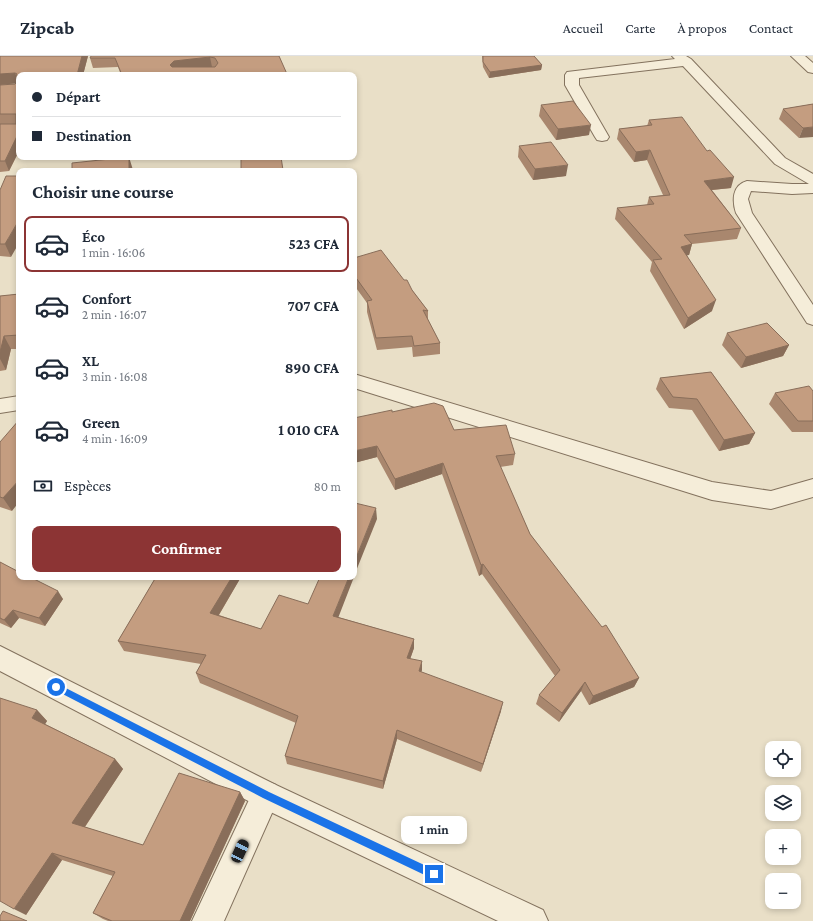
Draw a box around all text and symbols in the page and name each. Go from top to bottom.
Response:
text: Zipcab [20,17,74,38]
text: Accueil [563,20,603,36]
text: Carte [625,20,656,36]
text: À propos [678,20,727,36]
text: Contact [749,20,793,36]
text: Départ [56,89,100,105]
text: Destination [56,128,131,144]
text: Choisir une course [32,182,174,202]
icon: car [34,226,70,262]
text: Éco [82,229,105,245]
text: 523 CFA [289,236,339,252]
text: 1 min · 16:06 [82,245,145,260]
icon: car [34,288,70,324]
text: Confort [82,291,131,307]
text: 707 CFA [288,298,339,314]
text: 2 min · 16:07 [82,307,146,322]
icon: car [34,350,70,386]
text: XL [82,353,99,369]
text: 890 CFA [285,360,339,376]
text: 3 min · 16:08 [82,369,148,384]
icon: car [34,412,70,448]
text: Green [82,415,120,431]
text: 1 010 CFA [278,422,339,438]
text: 4 min · 16:09 [82,431,148,446]
icon: cash [32,475,54,497]
text: Espèces [64,478,111,494]
text: 80 m [314,479,341,494]
button: Confirmer [32,526,341,572]
route start [47,678,65,696]
map controls [765,741,801,909]
button: locate [765,741,801,777]
button: layers [765,785,801,821]
callout: 1 min [401,816,467,844]
text: 1 min [419,822,449,837]
button: + [765,829,801,865]
car [229,838,251,864]
route end [425,865,443,883]
button: − [765,873,801,909]

